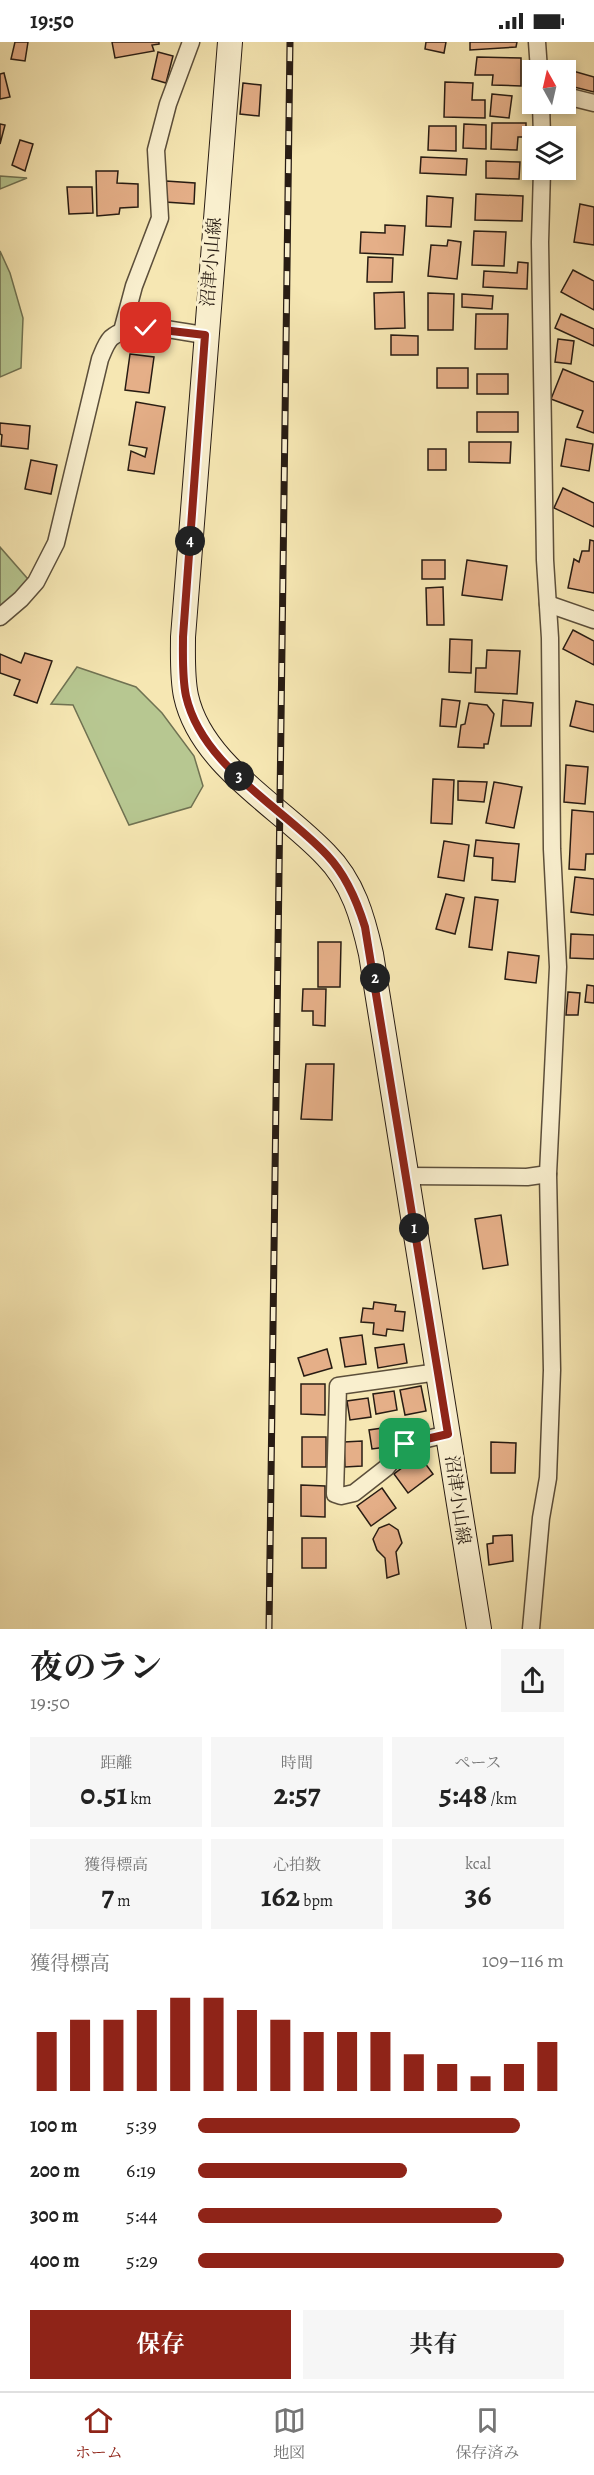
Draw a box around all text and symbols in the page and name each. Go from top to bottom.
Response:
text: 19:50 [30,6,74,36]
north arrow [522,60,576,114]
map controls [522,60,576,180]
button: layers [522,126,576,180]
street label: 沼津小山線 [195,216,227,308]
pin [120,302,171,353]
icon: check [129,311,162,344]
pin: 4 [175,526,205,556]
text: 4 [186,530,194,552]
pin: 3 [224,761,254,791]
text: 3 [236,765,242,787]
pin: 2 [360,963,390,993]
text: 2 [371,967,379,989]
pin: 1 [399,1213,429,1243]
text: 1 [411,1217,417,1239]
pin [379,1418,430,1469]
icon: arrive [388,1427,421,1460]
street label: 沼津小山線 [440,1454,476,1546]
text: 夜のラン [30,1644,162,1689]
button: share [501,1649,564,1712]
text: 19:50 [30,1689,70,1716]
text: 距離 [100,1752,132,1774]
text: 時間 [281,1752,313,1774]
text: ペース [454,1752,502,1774]
text: 0.51 [80,1774,127,1814]
text: 2:57 [273,1774,321,1814]
text: 5:48 [439,1774,487,1814]
text: km [127,1788,152,1810]
text: /km [487,1788,517,1810]
text: kcal [465,1853,491,1875]
text: 獲得標高 [84,1854,148,1876]
text: 心拍数 [273,1854,321,1876]
text: 36 [465,1875,491,1915]
text: 7 [101,1876,114,1916]
text: 162 [261,1876,300,1916]
text: m [114,1890,131,1912]
text: bpm [300,1890,333,1912]
text: 109–116 m [482,1947,564,1974]
text: 獲得標高 [30,1950,110,1977]
text: 100 m [30,2112,78,2139]
text: 5:39 [126,2112,157,2139]
text: 200 m [30,2157,80,2184]
text: 6:19 [126,2157,156,2184]
text: 300 m [30,2202,79,2229]
text: 5:44 [126,2202,157,2229]
text: 400 m [30,2247,80,2274]
text: 5:29 [126,2247,158,2274]
button: 保存 [30,2310,291,2379]
button: 共有 [303,2310,564,2379]
tab: ホーム [75,2404,123,2464]
tab: 地図 [273,2404,306,2464]
tab: 保存済み [455,2404,519,2464]

